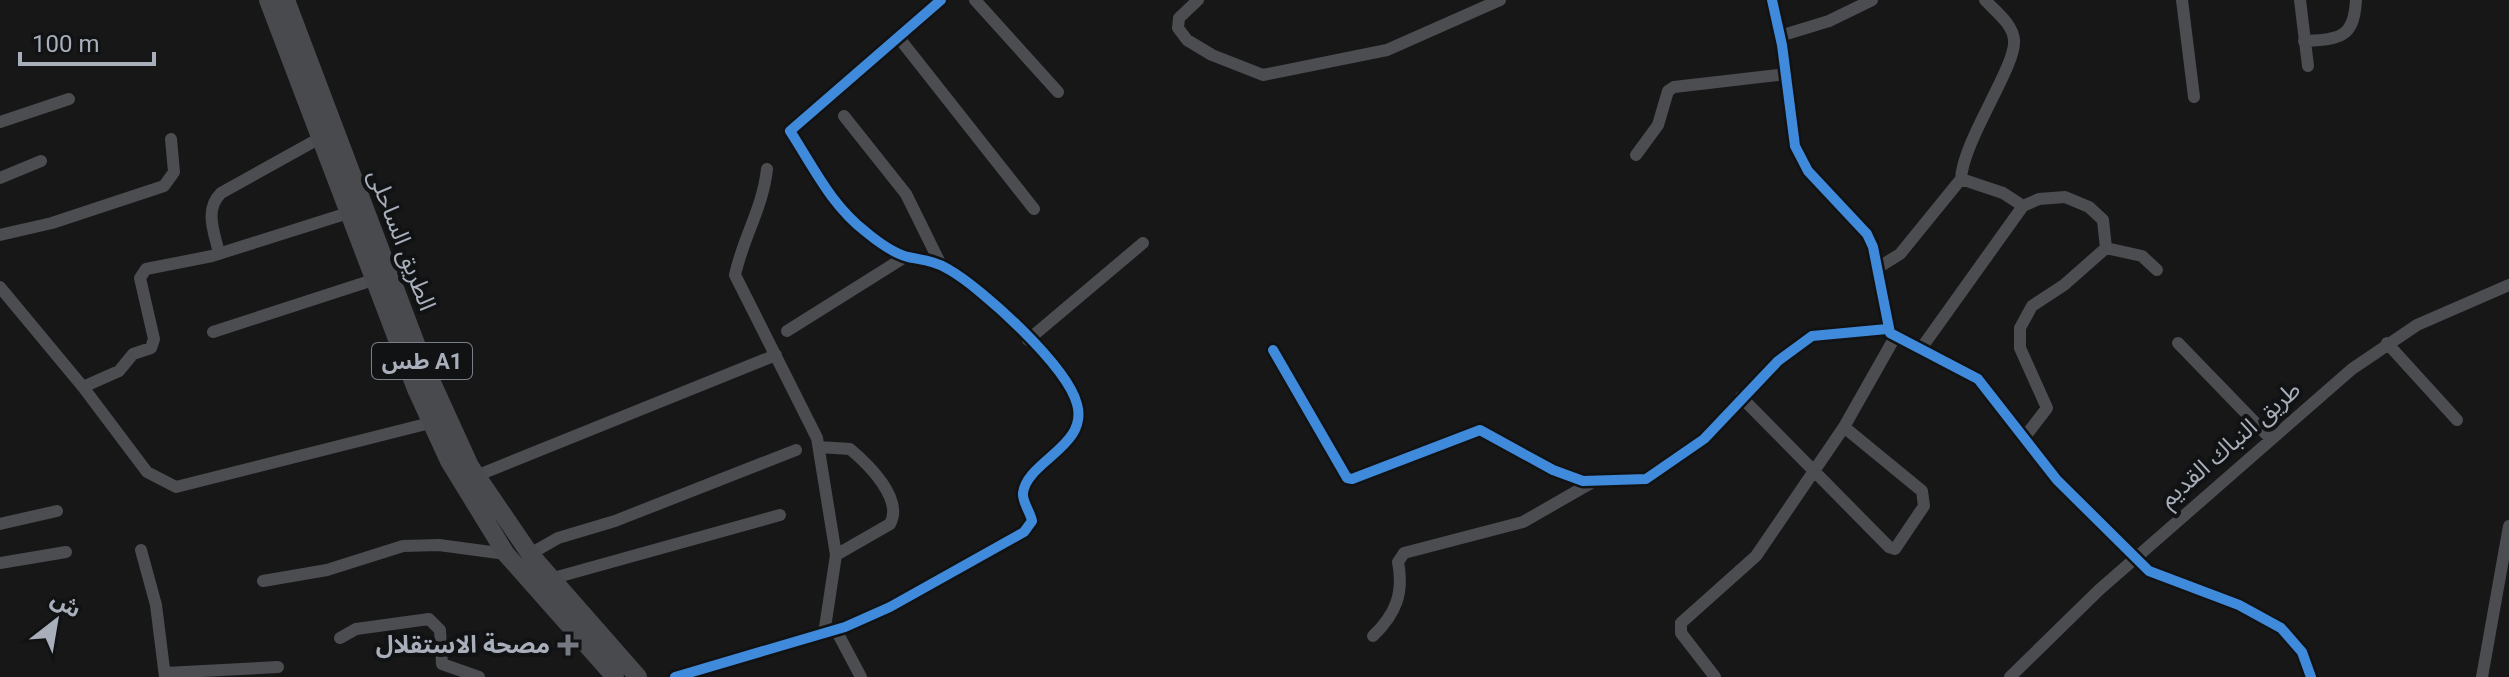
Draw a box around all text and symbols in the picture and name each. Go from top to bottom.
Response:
scale bar [20,16,154,66]
text: 100 m [32,30,99,58]
street label: الطريق الساحلى [361,166,442,315]
road number: طس A1 [372,343,472,379]
street label: طريق النباك القديم [2154,375,2308,515]
north arrow [16,581,96,661]
text: ش [47,586,85,623]
place label: مصحة الاستقلال [376,631,550,659]
marker: مصحة الاستقلال [557,634,579,656]

